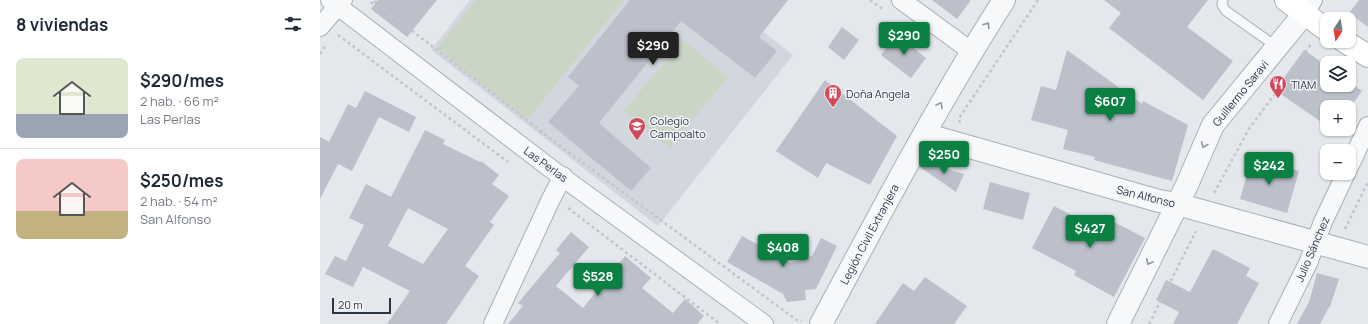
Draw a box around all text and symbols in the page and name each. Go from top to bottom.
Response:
north arrow [1320,12,1356,48]
map controls [1320,12,1356,180]
text: 8 viviendas [16,13,108,36]
icon: filters [282,13,304,35]
pin: $290 [880,22,928,56]
one-way arrow [983,23,990,30]
text: $290 [888,26,920,44]
pin: $290 [629,32,677,66]
text: $290 [637,36,669,54]
button: layers [1320,56,1356,92]
street label: Guillermo Saravi [1209,57,1271,129]
text: $290/mes [140,69,224,92]
icon: home [48,74,96,122]
restaurant icon: TIAM [1268,74,1288,99]
place label: TIAM [1291,77,1316,92]
building icon: Doña Angela [823,83,843,108]
place label: Doña Angela [846,86,910,101]
pin: $607 [1086,88,1134,122]
text: 2 hab. · 66 m² [140,92,219,110]
text: $607 [1094,92,1126,110]
button: + [1320,100,1356,136]
one-way arrow [936,102,943,109]
text: Las Perlas [140,110,200,128]
place label: Colegio Campoalto [650,113,706,141]
school or university icon: Colegio Campoalto [627,116,647,141]
pin: $250 [920,141,968,175]
one-way arrow [1201,141,1209,148]
street label: Las Perlas [521,143,571,185]
button: − [1320,144,1356,180]
text: $250 [928,145,960,163]
pin: $242 [1245,152,1293,186]
text: $242 [1253,156,1285,174]
text: $250/mes [140,169,223,192]
icon: home [48,175,96,223]
street label: Legión Civil Extranjera [836,181,902,287]
street label: San Alfonso [1115,181,1177,211]
text: 2 hab. · 54 m² [140,192,218,210]
text: San Alfonso [140,210,211,228]
street label: Julio Sánchez [1291,214,1333,284]
pin: $427 [1066,215,1114,249]
text: $427 [1075,219,1105,237]
pin: $408 [759,234,807,268]
text: $408 [767,238,799,256]
one-way arrow [1146,258,1153,265]
pin: $528 [574,263,622,297]
text: $528 [582,267,614,285]
scale bar [332,296,391,315]
text: 20 m [338,297,363,312]

